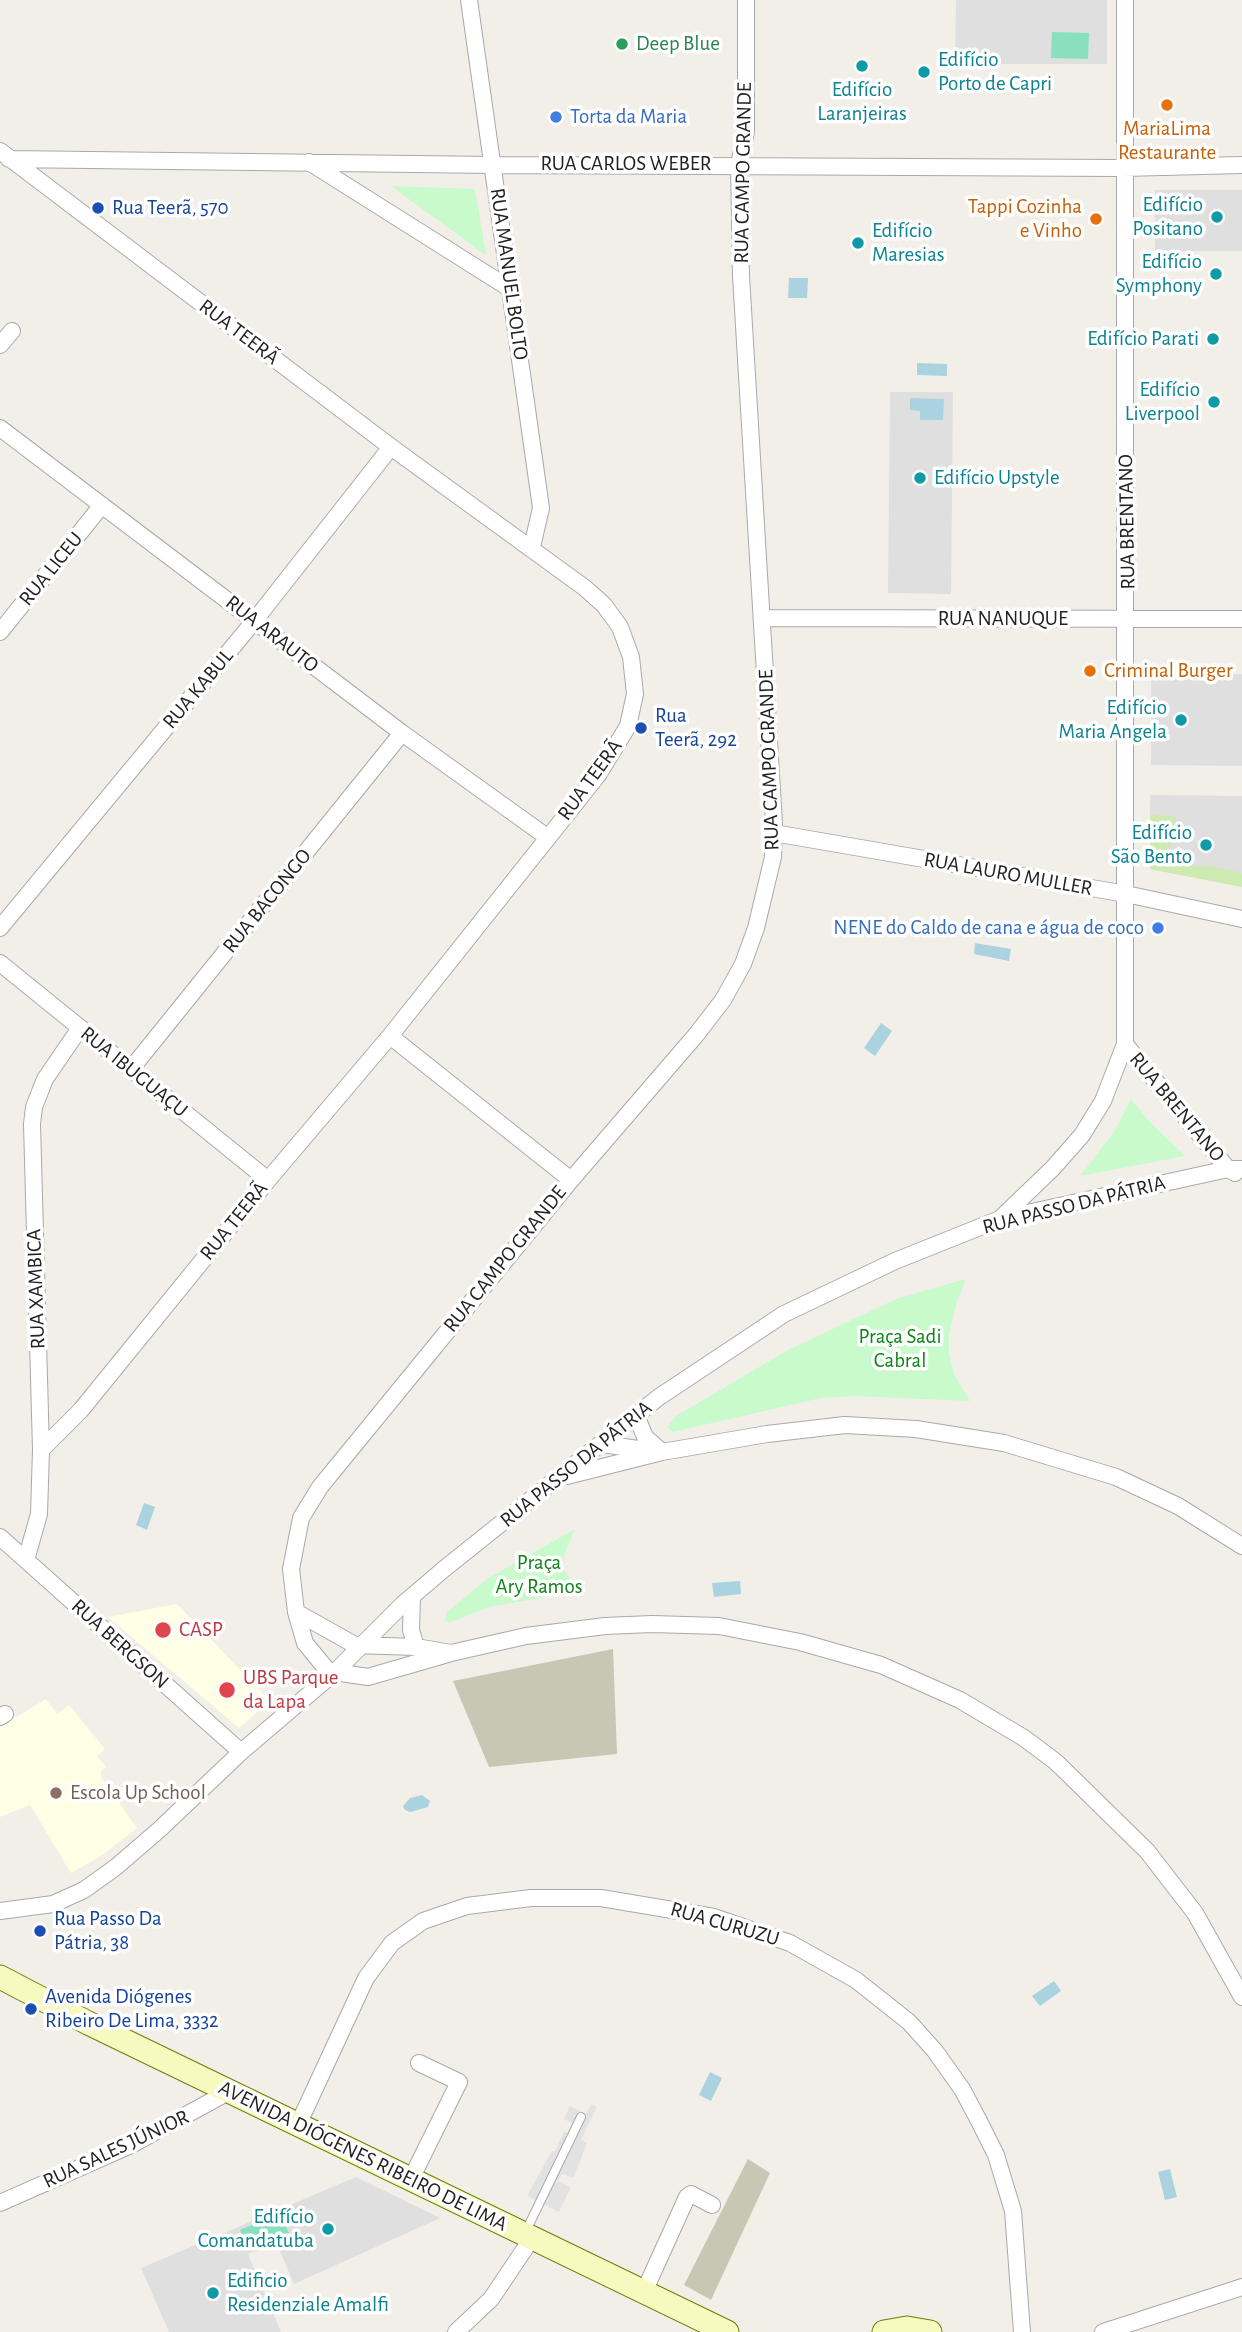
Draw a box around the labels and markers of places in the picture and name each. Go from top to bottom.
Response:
place label: Deep Blue [636,31,720,57]
marker: Deep Blue [614,36,630,52]
place label: Edifício Porto de Capri [938,47,1052,97]
marker: Edifício Laranjeiras [854,58,870,74]
marker: Edifício Porto de Capri [916,64,932,80]
place label: Edifício Laranjeiras [817,77,907,127]
marker: MariaLima Restaurante [1159,97,1175,113]
place label: Torta da Maria [570,104,687,130]
marker: Torta da Maria [548,109,564,125]
place label: MariaLima Restaurante [1118,116,1216,166]
place label: Edifício Positano [1132,192,1203,242]
place label: Tappi Cozinha e Vinho [968,194,1082,244]
place label: Rua Teerã, 570 [112,195,229,221]
marker: Rua Teerã, 570 [90,200,106,216]
marker: Edifício Positano [1209,209,1225,225]
marker: Tappi Cozinha e Vinho [1088,211,1104,227]
place label: Edifício Maresias [872,218,945,268]
marker: Edifício Maresias [850,235,866,251]
place label: Edifício Symphony [1116,249,1202,299]
marker: Edifício Symphony [1208,266,1224,282]
place label: Edifício Parati [1087,326,1199,352]
marker: Edifício Parati [1205,331,1221,347]
place label: Edifício Liverpool [1125,377,1200,427]
marker: Edifício Liverpool [1206,394,1222,410]
place label: Edifício Upstyle [934,465,1060,491]
marker: Edifício Upstyle [912,470,928,486]
place label: Criminal Burger [1104,658,1233,684]
marker: Criminal Burger [1082,663,1098,679]
place label: Edifício Maria Angela [1059,695,1167,745]
place label: Rua Teerã, 292 [655,703,737,753]
marker: Edifício Maria Angela [1173,712,1189,728]
marker: Rua Teerã, 292 [633,720,649,736]
place label: Edifício São Bento [1111,820,1192,870]
marker: Edifício São Bento [1198,837,1214,853]
place label: NENE do Caldo de cana e água de coco [833,915,1144,941]
marker: NENE do Caldo de cana e água de coco [1150,920,1166,936]
place label: CASP [179,1617,223,1643]
marker: CASP [153,1620,173,1640]
place label: UBS Parque da Lapa [243,1665,339,1715]
marker: UBS Parque da Lapa [217,1680,237,1700]
place label: Escola Up School [70,1780,206,1806]
marker: Escola Up School [48,1785,64,1801]
place label: Rua Passo Da Pátria, 38 [54,1906,162,1956]
marker: Rua Passo Da Pátria, 38 [32,1923,48,1939]
place label: Avenida Diógenes Ribeiro De Lima, 3332 [45,1984,219,2034]
marker: Avenida Diógenes Ribeiro De Lima, 3332 [23,2001,39,2017]
place label: Edifício Comandatuba [198,2204,314,2254]
marker: Edifício Comandatuba [320,2221,336,2237]
place label: Edificio Residenziale Amalfi [227,2268,389,2318]
marker: Edificio Residenziale Amalfi [205,2285,221,2301]

